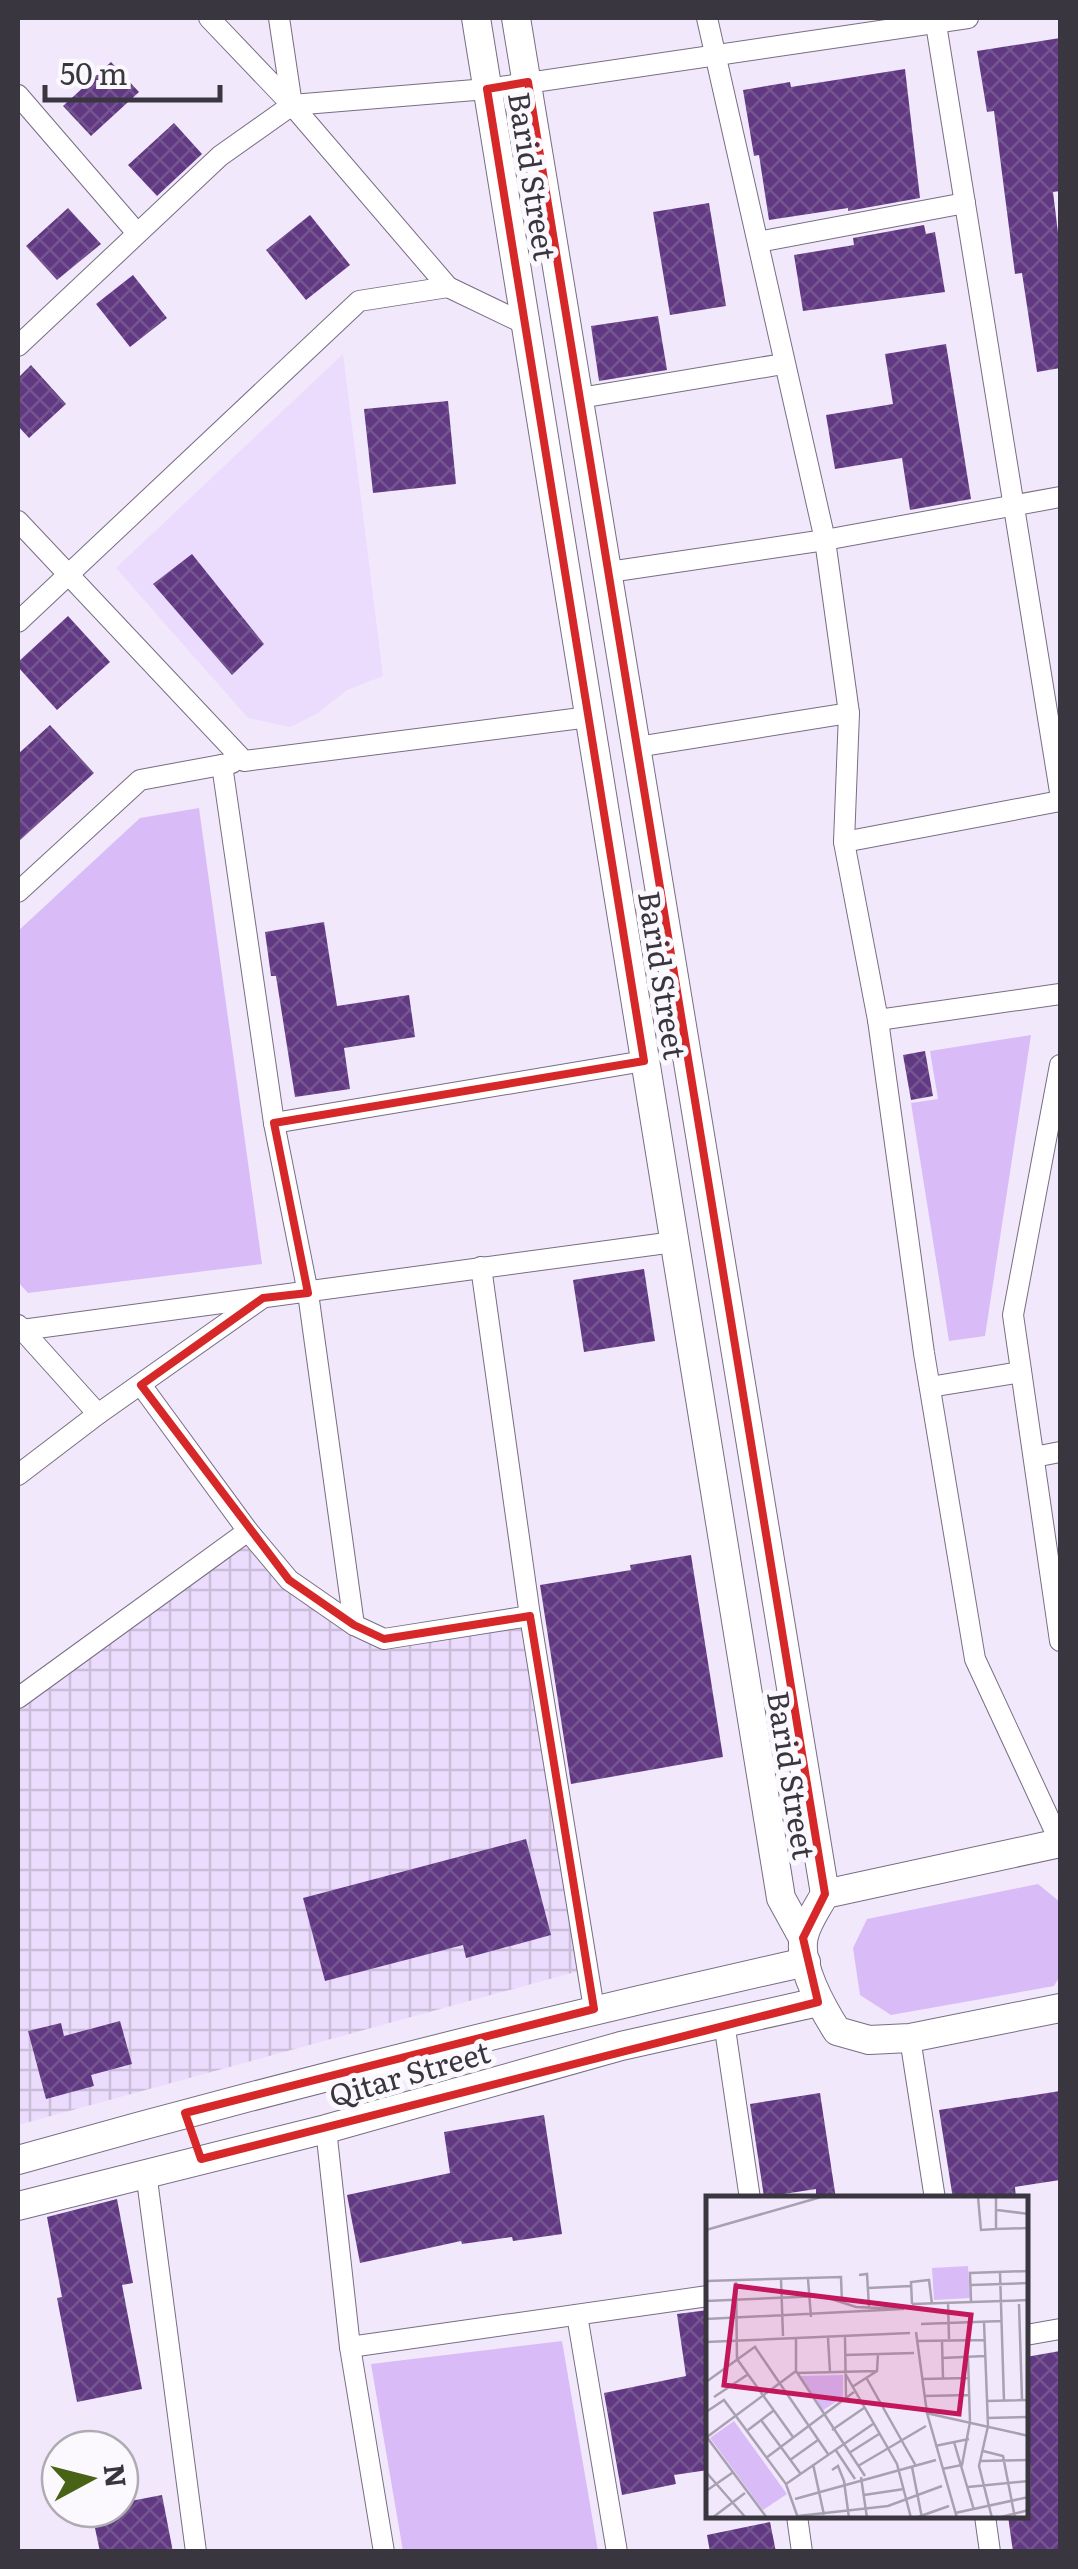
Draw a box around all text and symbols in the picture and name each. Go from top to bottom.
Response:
scale bar [45,40,220,102]
text: 50 m [60,50,128,94]
street label: Barid Street [499,89,569,263]
street label: Barid Street [629,888,699,1062]
street label: Barid Street [758,1688,828,1862]
street label: Qitar Street [323,2028,495,2116]
inset map [706,2196,1028,2519]
north arrow [40,2429,140,2529]
text: N [95,2461,139,2490]

